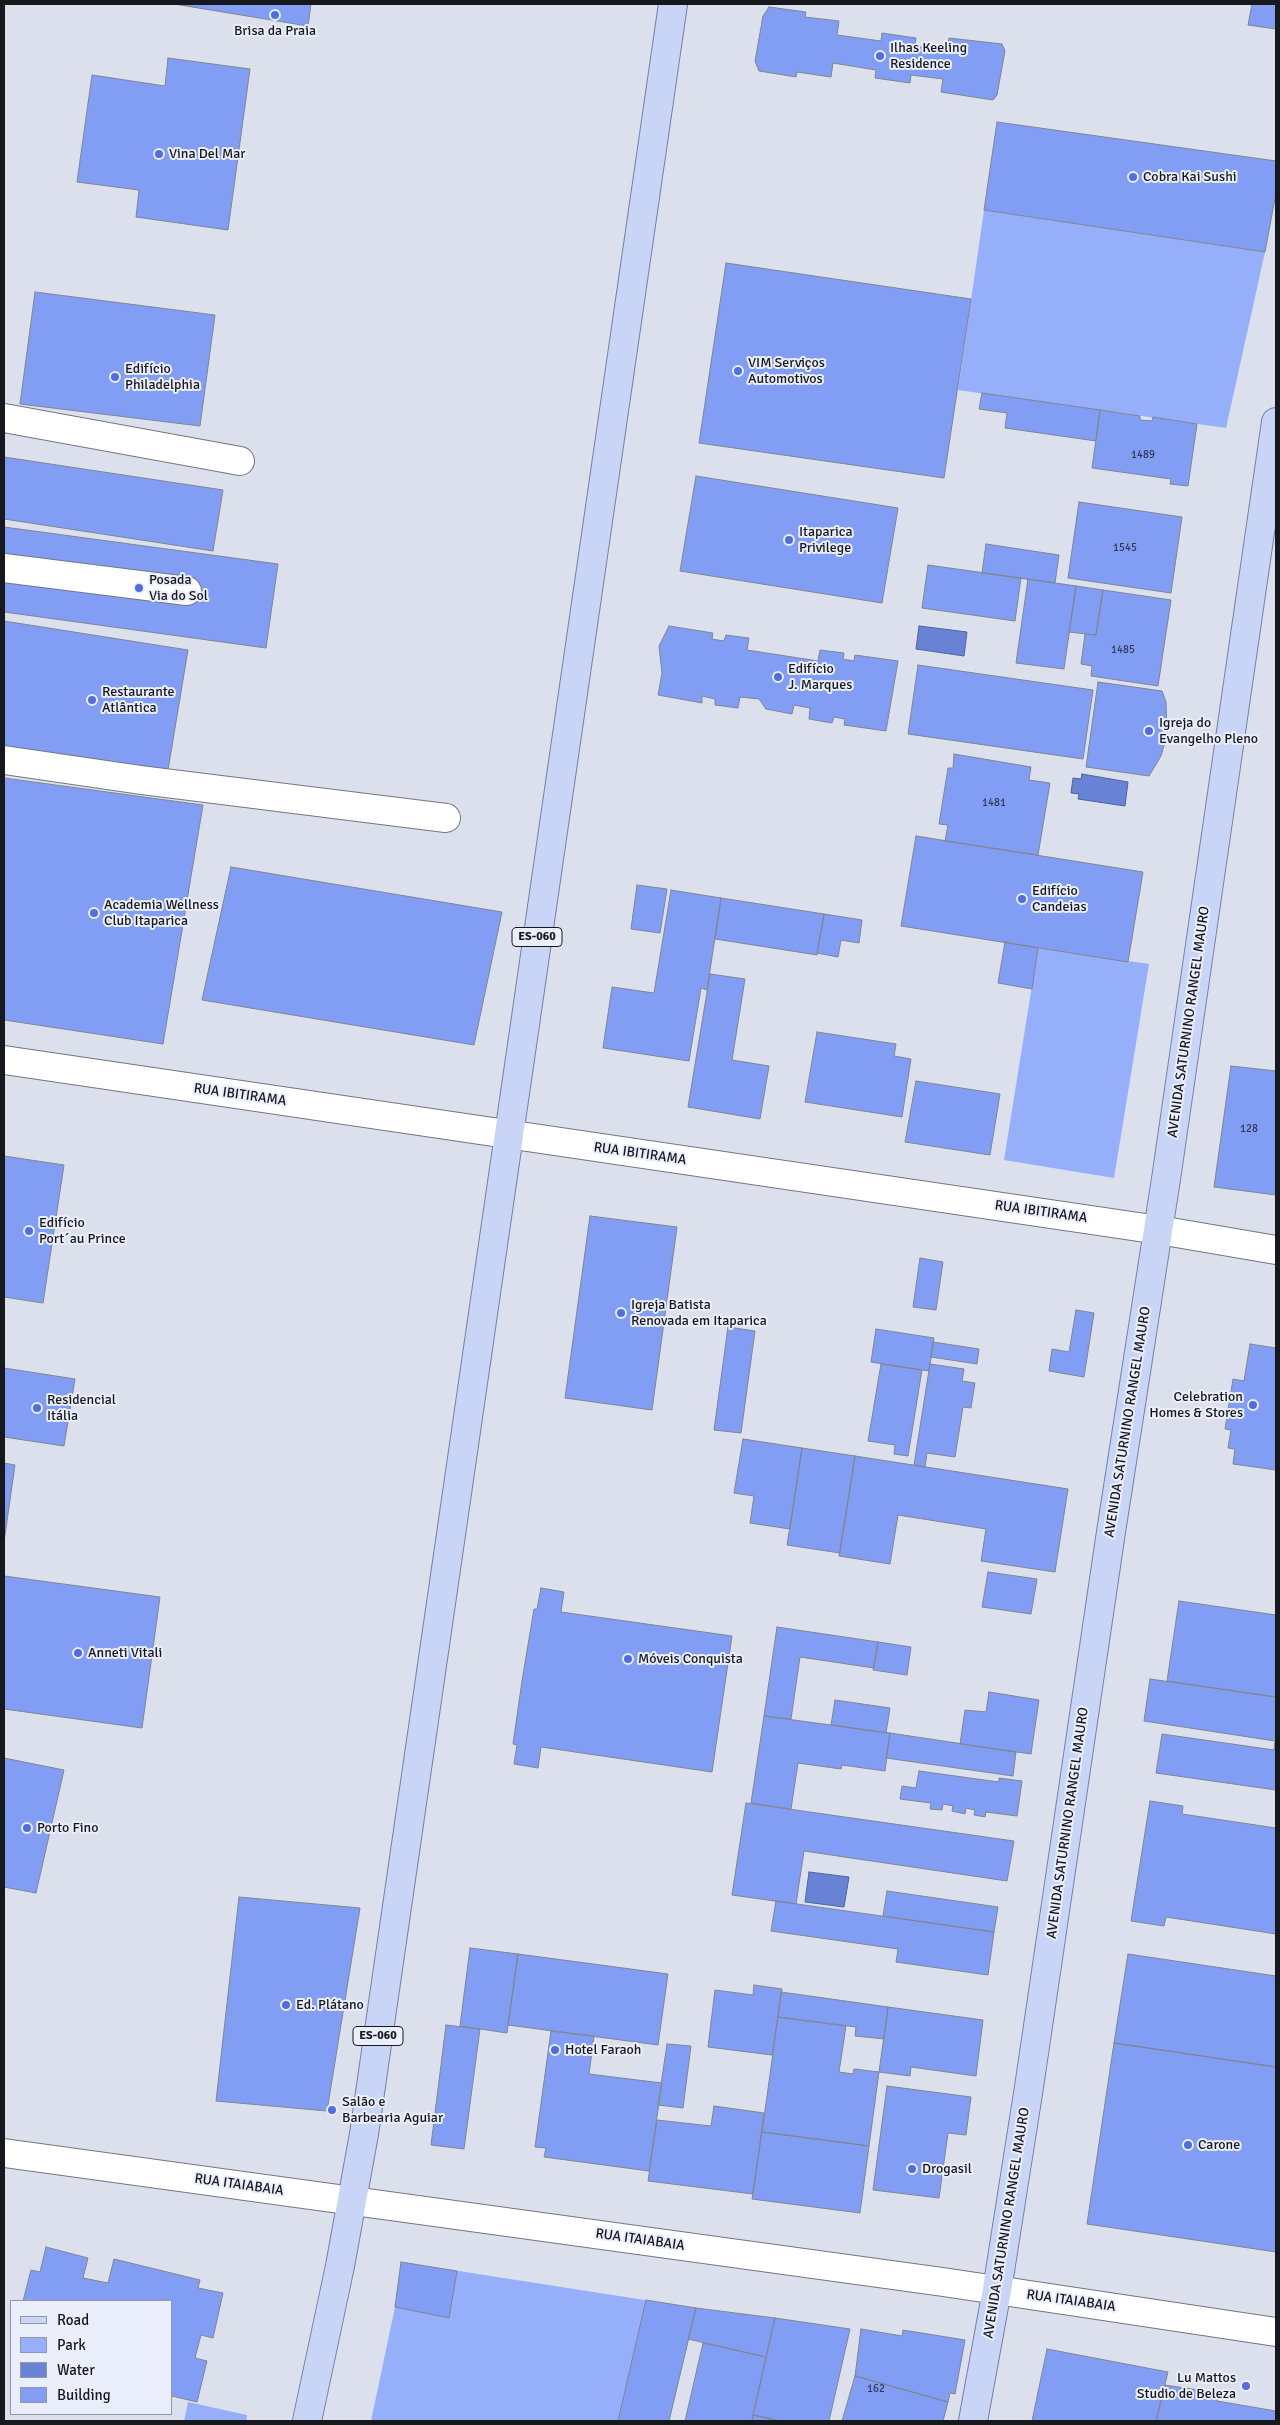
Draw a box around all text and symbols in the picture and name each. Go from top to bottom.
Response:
marker: Brisa da Praia [269,9,281,21]
place label: Brisa da Praia [234,23,316,39]
place label: Ilhas Keeling Residence [890,40,967,72]
marker: Ilhas Keeling Residence [874,50,886,62]
place label: Vina Del Mar [169,146,245,162]
marker: Vina Del Mar [153,148,165,160]
place label: Cobra Kai Sushi [1143,169,1237,185]
marker: Cobra Kai Sushi [1127,171,1139,183]
place label: VIM Serviços Automotivos [748,355,825,388]
place label: Edifício Philadelphia [125,361,200,394]
marker: VIM Serviços Automotivos [732,365,744,377]
marker: Edifício Philadelphia [109,371,121,383]
house number: 1489 [1131,448,1155,462]
place label: Itaparica Privilege [799,524,853,556]
marker: Itaparica Privilege [783,534,795,546]
house number: 1545 [1113,541,1137,555]
place label: Posada Via do Sol [149,572,208,604]
marker: Posada Via do Sol [133,582,145,594]
house number: 1485 [1111,643,1135,657]
place label: Edifício J. Marques [788,661,852,694]
marker: Edifício J. Marques [772,671,784,683]
place label: Restaurante Atlântica [102,684,175,716]
marker: Restaurante Atlântica [86,694,98,706]
place label: Igreja do Evangelho Pleno [1159,715,1258,748]
marker: Igreja do Evangelho Pleno [1143,725,1155,737]
house number: 1481 [982,796,1006,810]
place label: Edifício Candeias [1032,883,1087,916]
marker: Edifício Candeias [1016,893,1028,905]
place label: Academia Wellness Club Itaparica [104,897,219,930]
street label: AVENIDA SATURNINO RANGEL MAURO [1164,905,1214,1139]
marker: Academia Wellness Club Itaparica [88,907,100,919]
road number: ES-060 [512,928,562,946]
street label: RUA IBITIRAMA [193,1080,287,1110]
house number: 128 [1240,1122,1258,1136]
street label: RUA IBITIRAMA [593,1139,687,1169]
street label: RUA IBITIRAMA [994,1197,1088,1227]
place label: Edifício Port´au Prince [39,1215,126,1248]
marker: Edifício Port´au Prince [23,1225,35,1237]
place label: Igreja Batista Renovada em Itaparica [631,1297,767,1330]
street label: AVENIDA SATURNINO RANGEL MAURO [1101,1305,1155,1539]
marker: Igreja Batista Renovada em Itaparica [615,1307,627,1319]
place label: Celebration Homes & Stores [1149,1389,1243,1421]
place label: Residencial Itália [47,1392,116,1424]
marker: Celebration Homes & Stores [1247,1399,1259,1411]
marker: Residencial Itália [31,1402,43,1414]
place label: Anneti Vitali [88,1645,162,1661]
marker: Anneti Vitali [72,1647,84,1659]
place label: Móveis Conquista [638,1651,743,1667]
marker: Móveis Conquista [622,1653,634,1665]
street label: AVENIDA SATURNINO RANGEL MAURO [1043,1706,1093,1940]
place label: Porto Fino [37,1820,98,1836]
marker: Porto Fino [21,1822,33,1834]
place label: Ed. Plátano [296,1997,364,2013]
marker: Ed. Plátano [280,1999,292,2011]
road number: ES-060 [353,2026,403,2045]
place label: Hotel Faraoh [565,2042,641,2058]
marker: Hotel Faraoh [549,2044,561,2056]
place label: Salão e Barbearia Aguiar [342,2094,443,2126]
marker: Salão e Barbearia Aguiar [326,2104,338,2116]
street label: AVENIDA SATURNINO RANGEL MAURO [980,2106,1034,2340]
place label: Carone [1198,2137,1240,2153]
marker: Carone [1182,2139,1194,2151]
place label: Drogasil [922,2161,972,2177]
marker: Drogasil [906,2163,918,2175]
street label: RUA ITAIABAIA [193,2170,285,2200]
street label: RUA ITAIABAIA [594,2225,686,2255]
street label: RUA ITAIABAIA [1025,2286,1117,2316]
legend [10,2300,172,2415]
text: Road [57,2311,89,2329]
text: Park [57,2336,86,2354]
text: Water [57,2361,95,2379]
place label: Lu Mattos Studio de Beleza [1137,2370,1236,2402]
marker: Lu Mattos Studio de Beleza [1240,2380,1252,2392]
house number: 162 [867,2382,885,2396]
text: Building [57,2386,111,2404]

